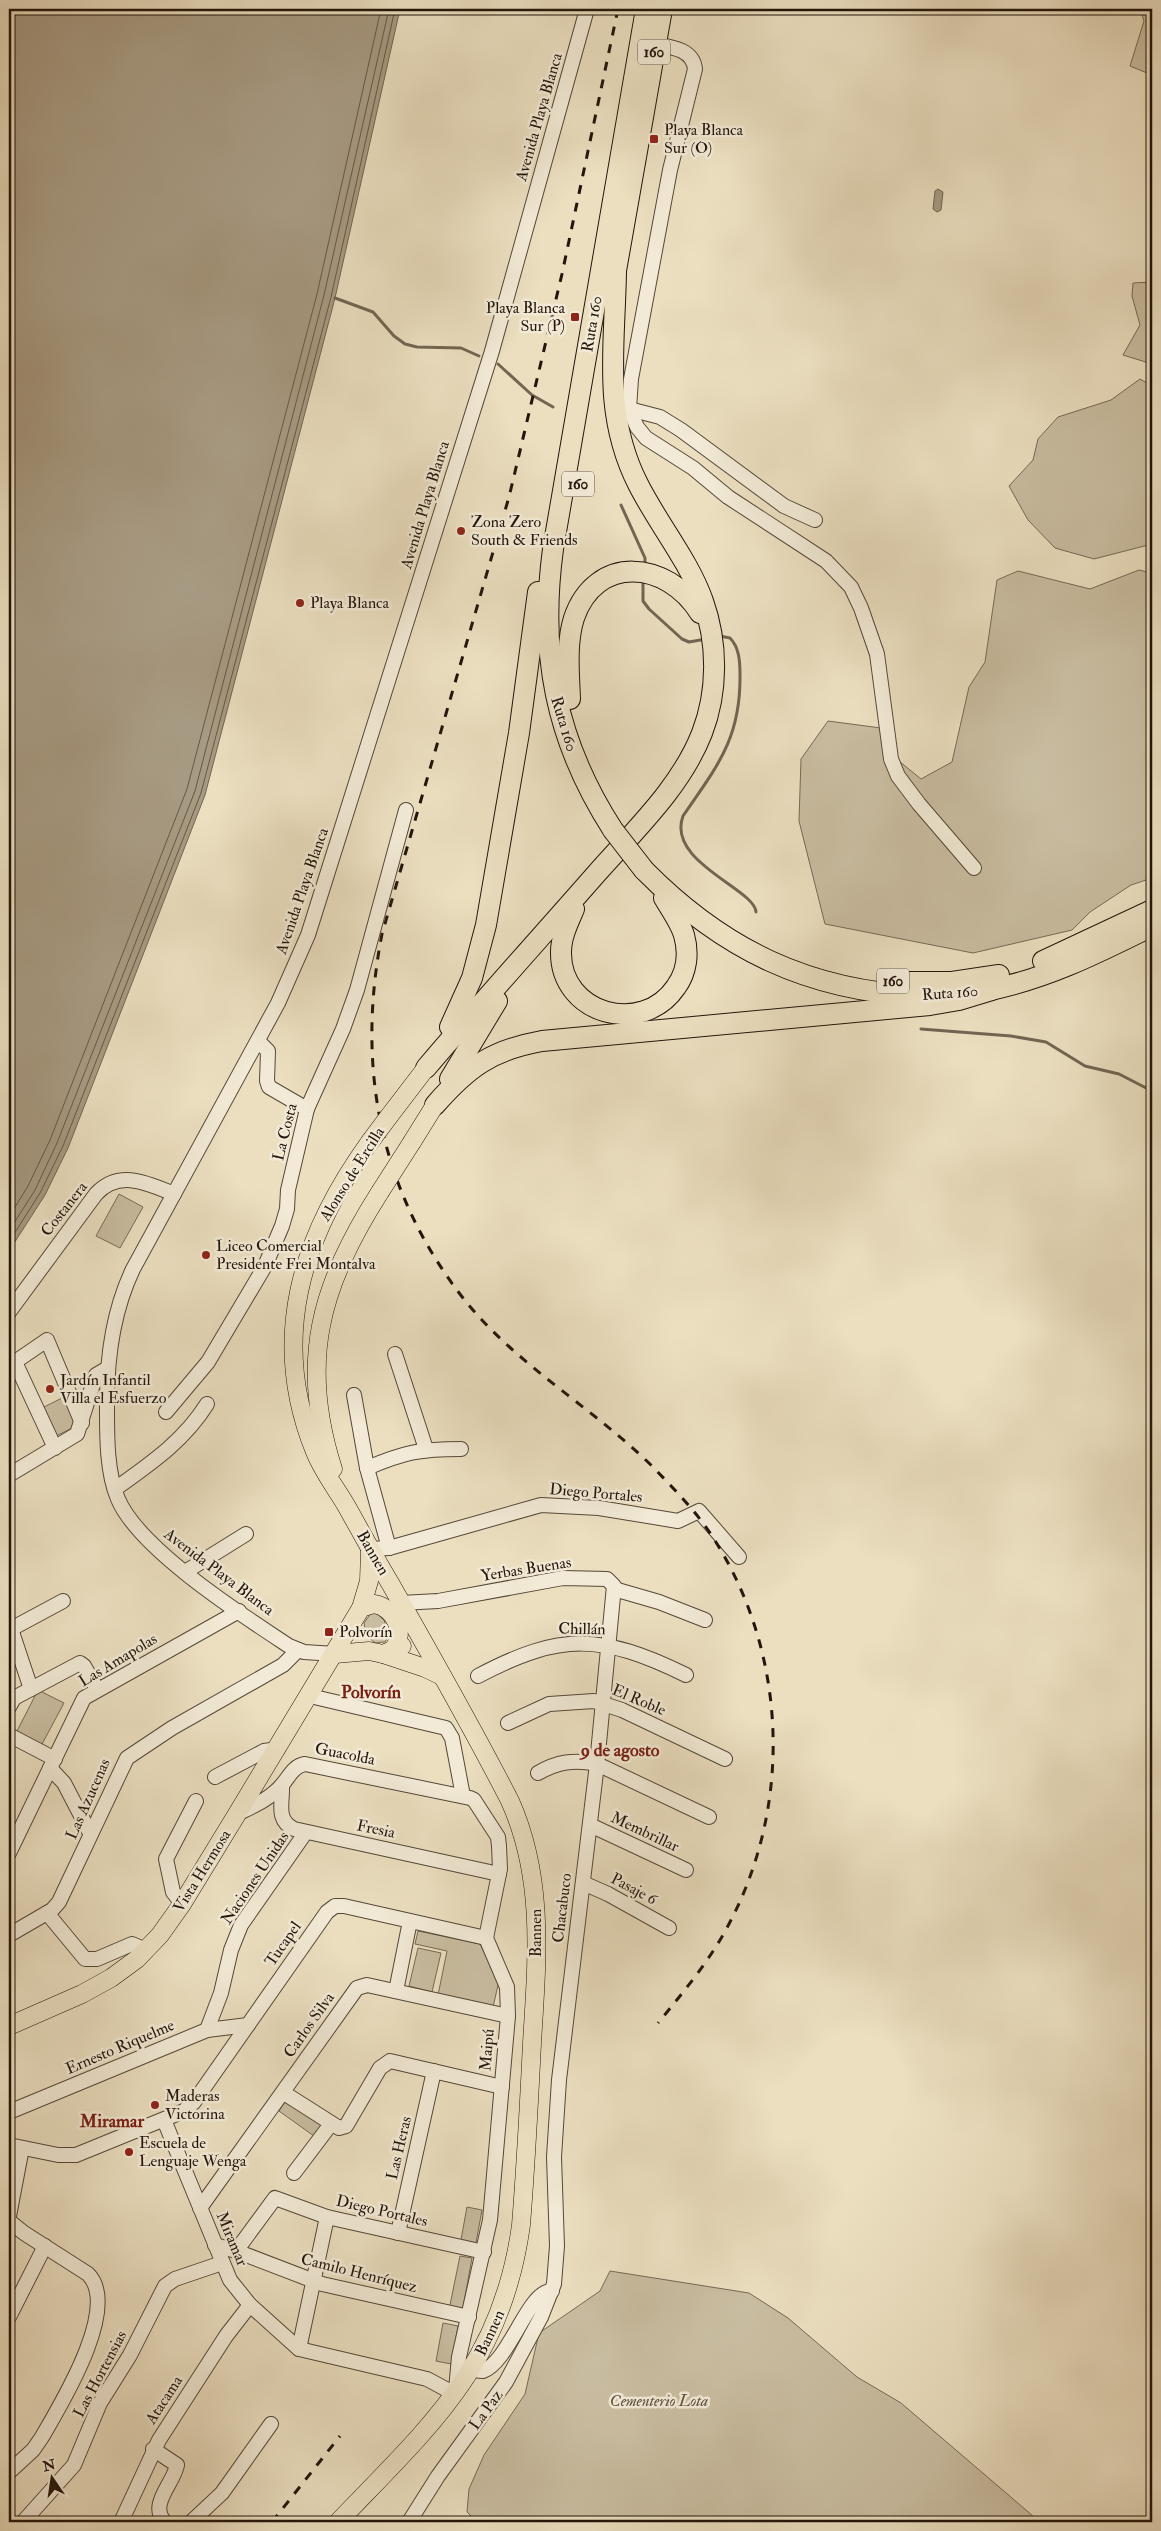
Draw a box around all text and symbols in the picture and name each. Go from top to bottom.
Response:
road number: 160 [638,40,670,64]
street label: Avenida Playa Blanca [511,50,567,184]
place label: Playa Blanca Sur (O) [664,120,744,158]
marker: Playa Blanca Sur (O) [648,133,660,145]
street label: Ruta 160 [577,294,607,354]
place label: Playa Blanca Sur (P) [486,298,565,336]
marker: Playa Blanca Sur (P) [569,311,581,323]
street label: Avenida Playa Blanca [396,438,454,572]
road number: 160 [562,472,594,496]
place label: Zona Zero South & Friends [471,512,578,550]
marker: Zona Zero South & Friends [455,525,467,537]
place label: Playa Blanca [310,593,390,613]
marker: Playa Blanca [294,597,306,609]
street label: Ruta 160 [546,694,582,754]
street label: Avenida Playa Blanca [271,825,333,958]
road number: 160 [877,968,909,994]
street label: Ruta 160 [921,981,979,1005]
street label: La Costa [268,1101,302,1163]
street label: Alonso de Ercilla [314,1123,389,1226]
street label: Costanera [36,1177,92,1240]
place label: Liceo Comercial Presidente Frei Montalva [216,1236,376,1274]
marker: Liceo Comercial Presidente Frei Montalva [200,1249,212,1261]
place label: Jardín Infantil Villa el Esfuerzo [59,1370,167,1408]
marker: Jardín Infantil Villa el Esfuerzo [44,1383,56,1395]
street label: Diego Portales [549,1479,643,1507]
street label: Avenida Playa Blanca [159,1524,278,1620]
street label: Bannen [352,1527,394,1579]
street label: Yerbas Buenas [479,1552,573,1586]
street label: Chillán [558,1619,606,1639]
place label: Polvorín [339,1622,393,1642]
marker: Polvorín [323,1626,335,1638]
street label: Las Amapolas [75,1629,161,1692]
street label: El Roble [609,1680,669,1720]
district label: Polvorín [341,1681,402,1704]
street label: Guacolda [313,1738,377,1770]
district label: 9 de agosto [579,1739,660,1762]
street label: Las Azucenas [61,1755,115,1843]
street label: Membrillar [608,1808,682,1857]
street label: Fresia [355,1815,397,1843]
street label: Vista Hermosa [169,1826,236,1916]
street label: Naciones Unidas [217,1828,293,1928]
street label: Pasaje 6 [607,1869,661,1910]
street label: Chacabuco [548,1872,576,1944]
street label: Bannen [526,1909,546,1957]
street label: Tucapel [260,1918,306,1971]
street label: Carlos Silva [279,1988,339,2062]
street label: Ernesto Riquelme [63,2015,178,2079]
street label: Maipú [475,2028,500,2072]
place label: Maderas Victorina [165,2086,225,2124]
marker: Maderas Victorina [149,2099,161,2111]
district label: Miramar [79,2110,144,2133]
street label: Las Heras [382,2114,416,2182]
place label: Escuela de Lenguaje Wenga [139,2133,247,2171]
marker: Escuela de Lenguaje Wenga [123,2146,135,2158]
street label: Diego Portales [334,2191,430,2231]
street label: Miramar [212,2209,252,2269]
street label: Camilo Henríquez [299,2249,419,2297]
street label: Bannen [471,2307,509,2359]
street label: Las Hortensias [69,2327,131,2421]
street label: Atacama [140,2372,187,2429]
street label: La Paz [465,2386,507,2434]
park label: Cementerio Lota [610,2391,708,2411]
north arrow [28,2454,78,2504]
text: N [40,2456,58,2476]

